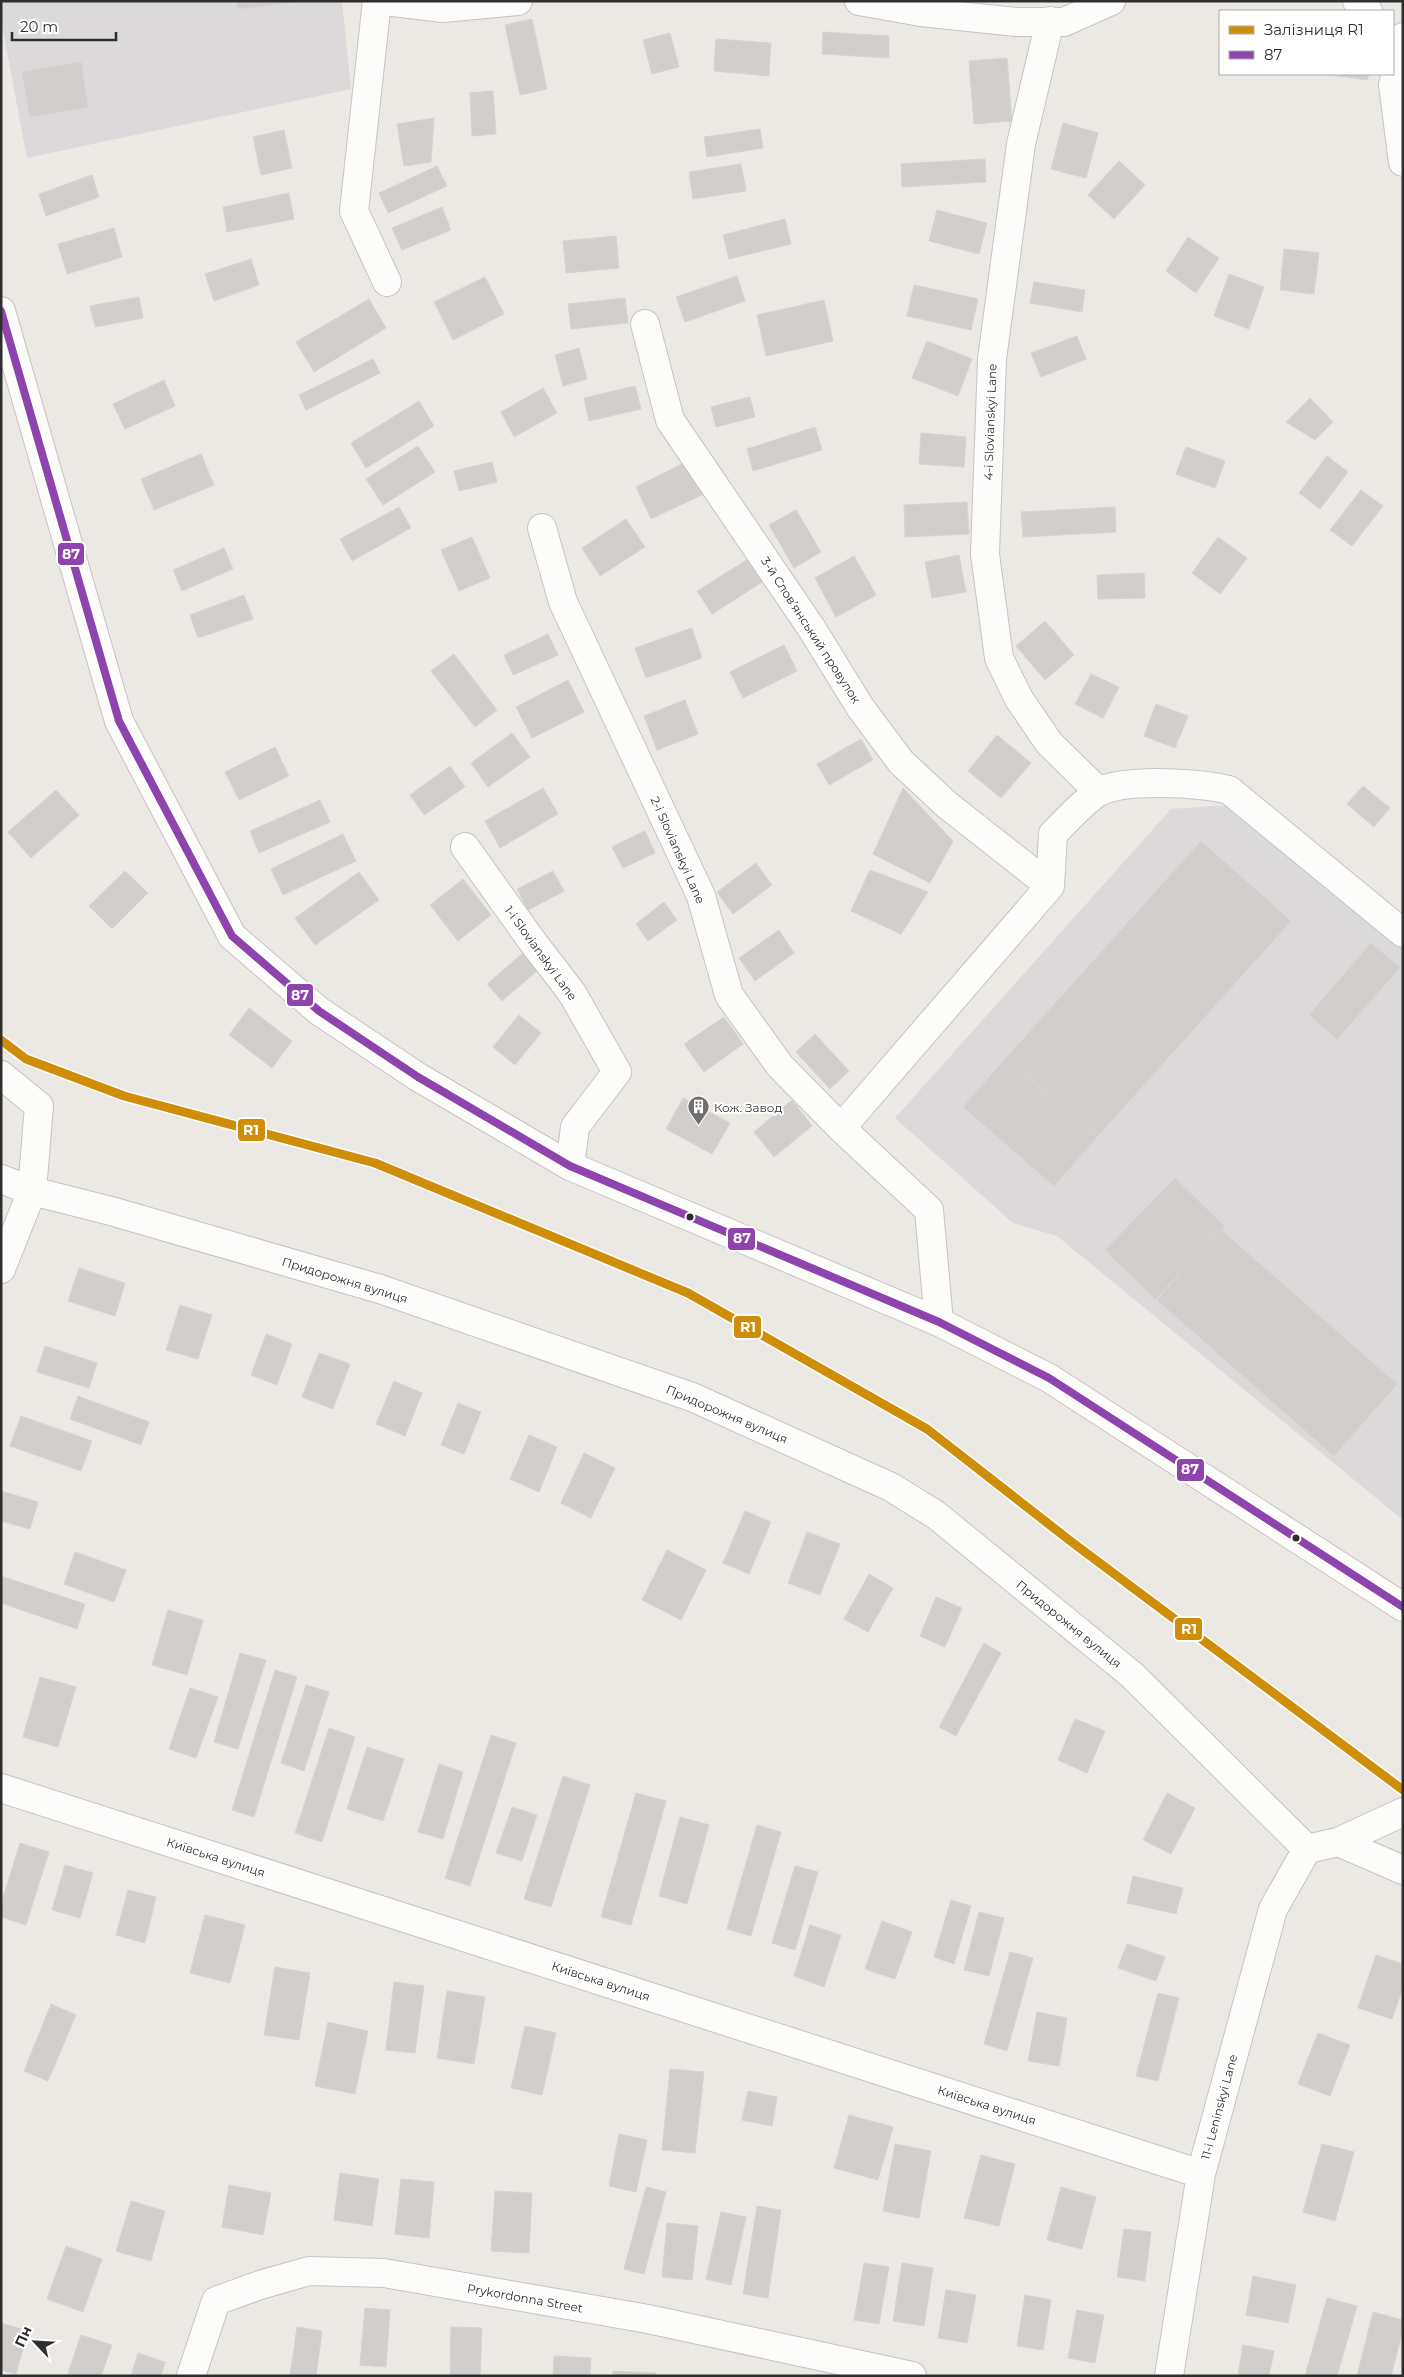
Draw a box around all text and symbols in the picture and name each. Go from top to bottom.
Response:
scale bar [12,10,116,42]
legend [1219,10,1394,75]
text: 20 m [20,17,58,36]
text: Залізниця R1 [1264,20,1364,39]
text: 87 [1264,45,1283,64]
street label: 4-i Slovianskyi Lane [980,363,1000,481]
line badge: 87 [57,542,85,566]
text: 87 [62,545,80,563]
street label: 3-й Слов’янський провулок [758,554,864,706]
street label: 2-i Slovianskyi Lane [648,794,708,906]
street label: 1-i Slovianskyi Lane [502,903,580,1003]
line badge: 87 [286,983,314,1007]
text: 87 [291,986,309,1004]
building icon: Кож. Завод [686,1095,710,1126]
place label: Кож. Завод [714,1100,782,1115]
line badge: R1 [237,1118,266,1142]
text: R1 [243,1121,259,1139]
unlabelled marker [685,1212,695,1222]
line badge: 87 [727,1227,756,1251]
text: 87 [733,1229,751,1247]
street label: Придорожня вулиця [280,1254,410,1306]
line badge: R1 [733,1315,762,1339]
text: R1 [740,1318,756,1336]
street label: Придорожня вулиця [664,1382,790,1446]
line badge: 87 [1176,1458,1205,1482]
text: 87 [1181,1460,1199,1478]
unlabelled marker [1291,1533,1301,1543]
street label: Придорожня вулиця [1013,1577,1125,1671]
line badge: R1 [1174,1617,1203,1641]
text: R1 [1181,1620,1197,1638]
street label: Київська вулиця [165,1834,267,1880]
street label: Київська вулиця [550,1958,652,2004]
street label: 11-i Leninskyi Lane [1198,2053,1240,2161]
street label: Київська вулиця [936,2082,1038,2128]
street label: Prykordonna Street [466,2280,584,2316]
north arrow [10,2317,60,2367]
text: Пн [11,2323,36,2350]

